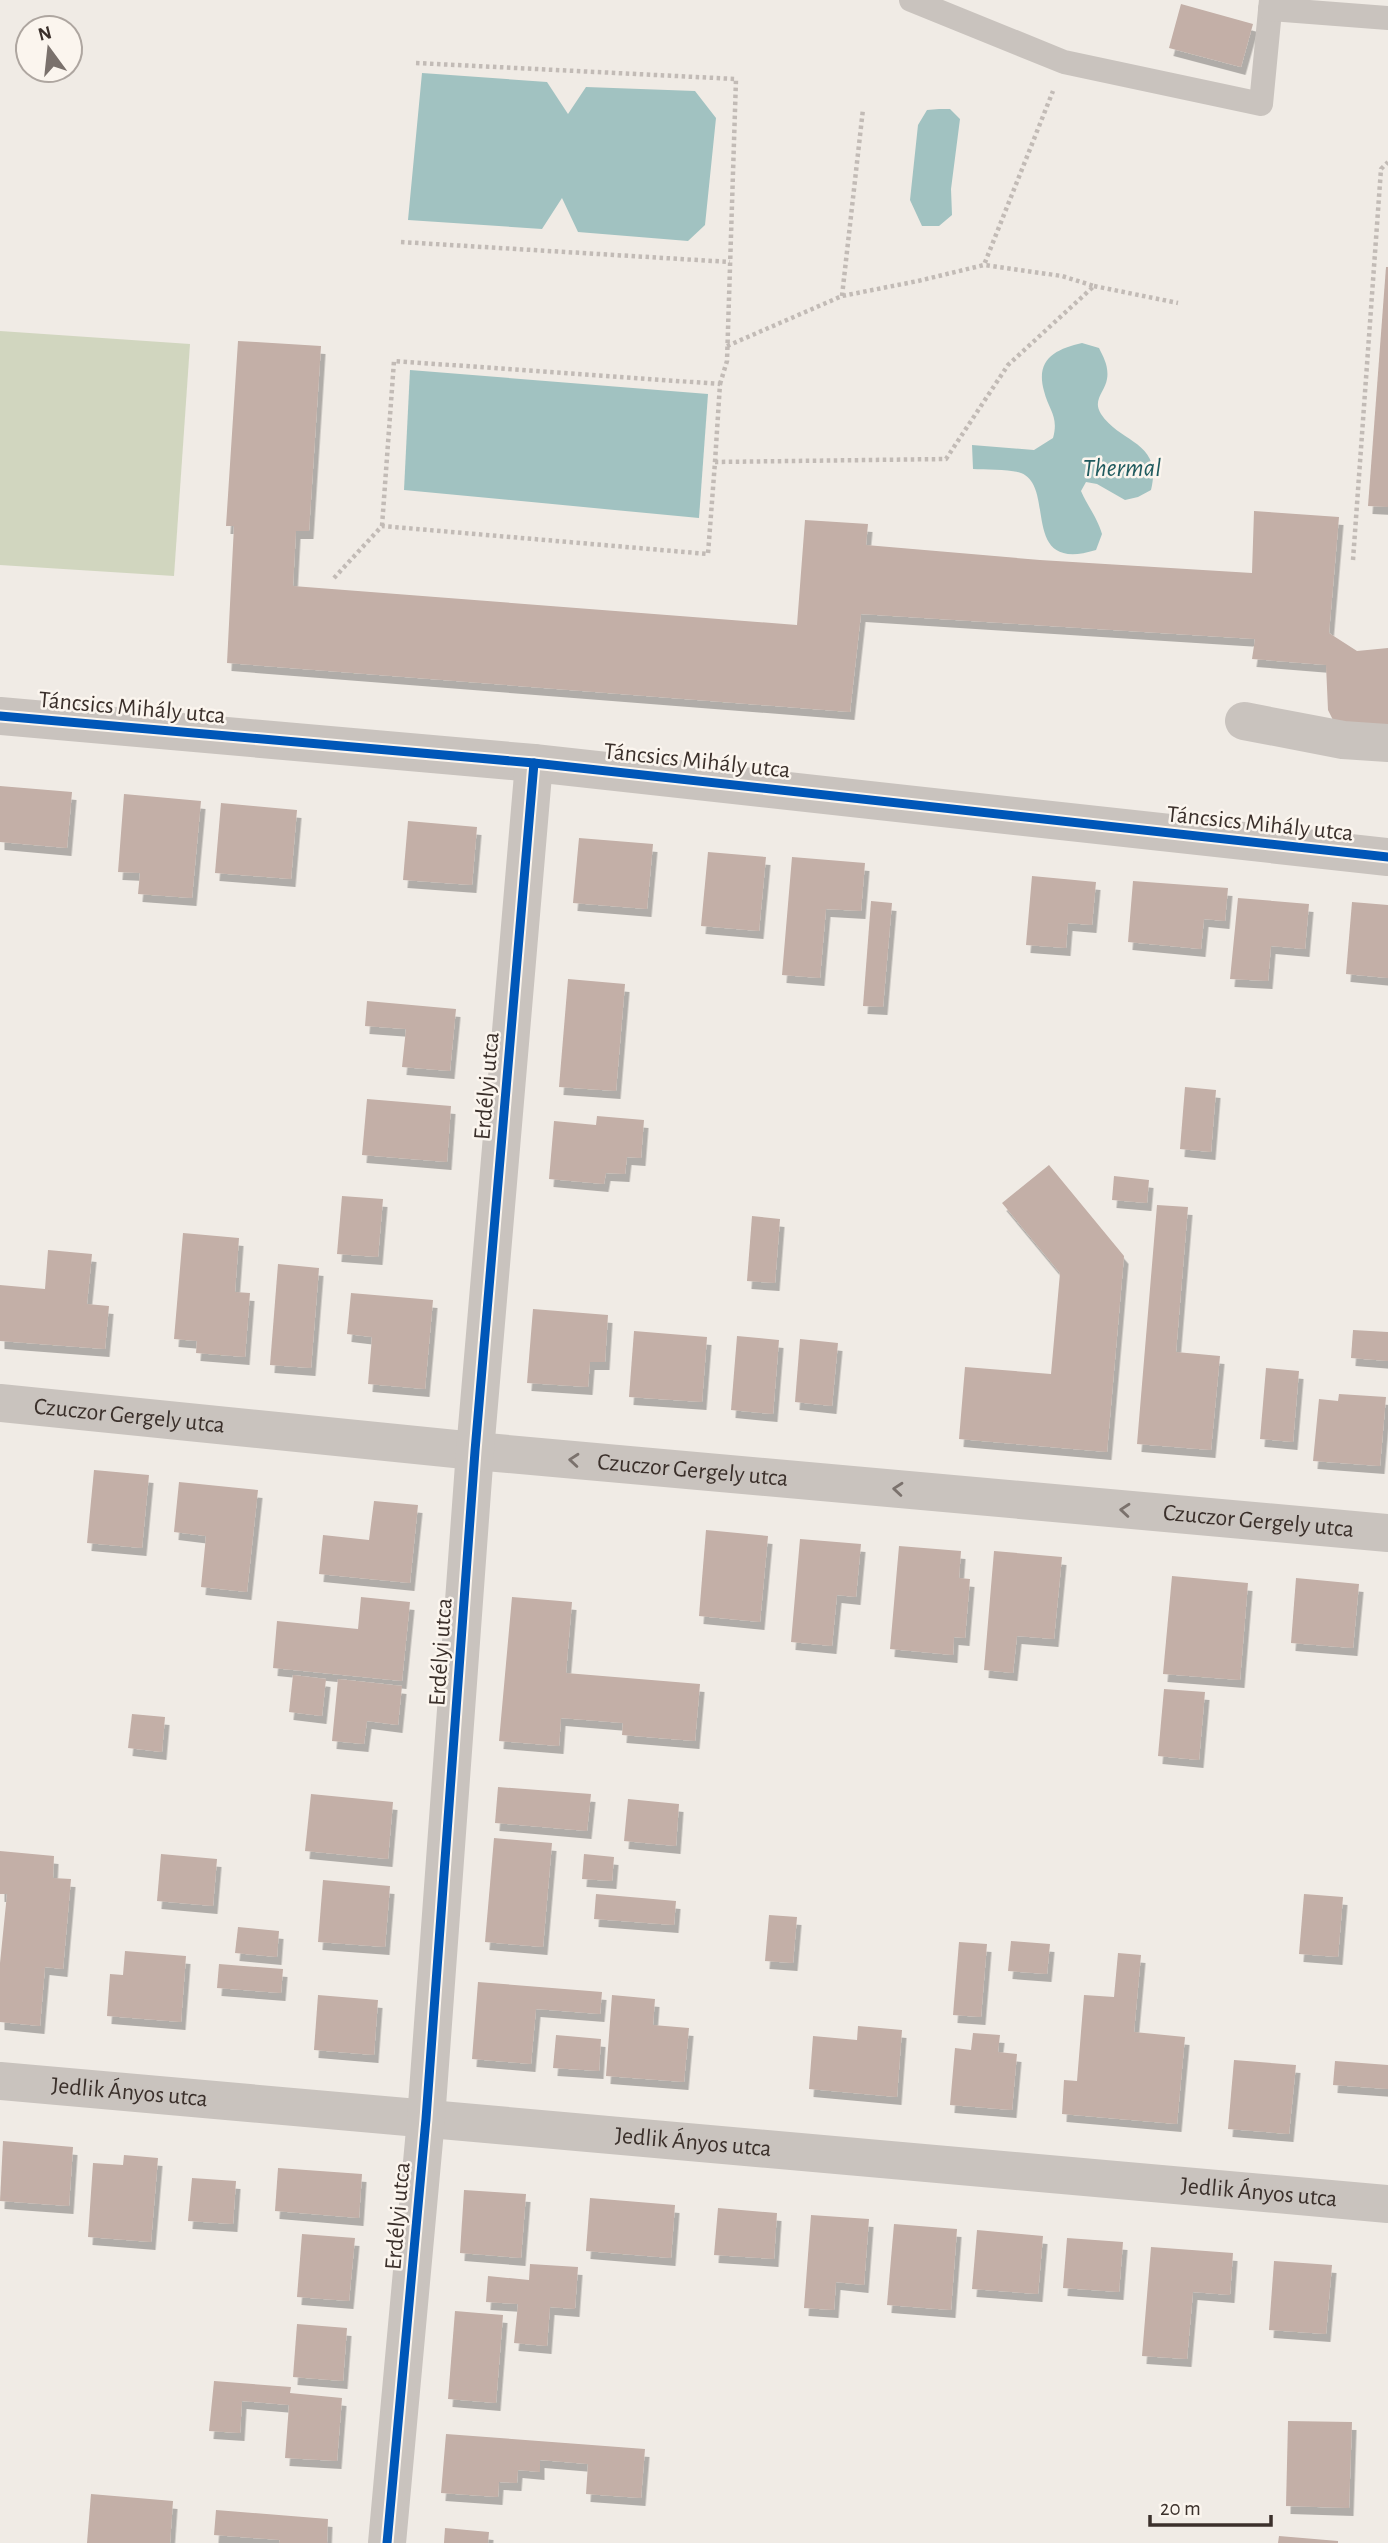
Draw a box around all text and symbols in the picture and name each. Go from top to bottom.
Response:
north arrow [14,14,84,84]
text: N [36,23,54,45]
water label: Thermal [1083,455,1162,481]
street label: Táncsics Mihály utca [38,688,226,728]
street label: Táncsics Mihály utca [603,739,791,783]
street label: Táncsics Mihály utca [1166,802,1354,846]
street label: Erdélyi utca [470,1031,504,1141]
street label: Czuczor Gergely utca [33,1395,226,1438]
street label: Czuczor Gergely utca [596,1450,789,1491]
one-way arrow [568,1453,579,1468]
one-way arrow [892,1482,903,1497]
street label: Czuczor Gergely utca [1162,1501,1355,1542]
one-way arrow [1119,1503,1130,1518]
street label: Erdélyi utca [425,1597,457,1707]
street label: Jedlik Ányos utca [50,2074,209,2111]
street label: Jedlik Ányos utca [614,2124,773,2161]
street label: Erdélyi utca [381,2161,415,2271]
street label: Jedlik Ányos utca [1180,2174,1338,2211]
scale bar [1150,2484,1271,2528]
text: 20 m [1160,2498,1201,2519]

